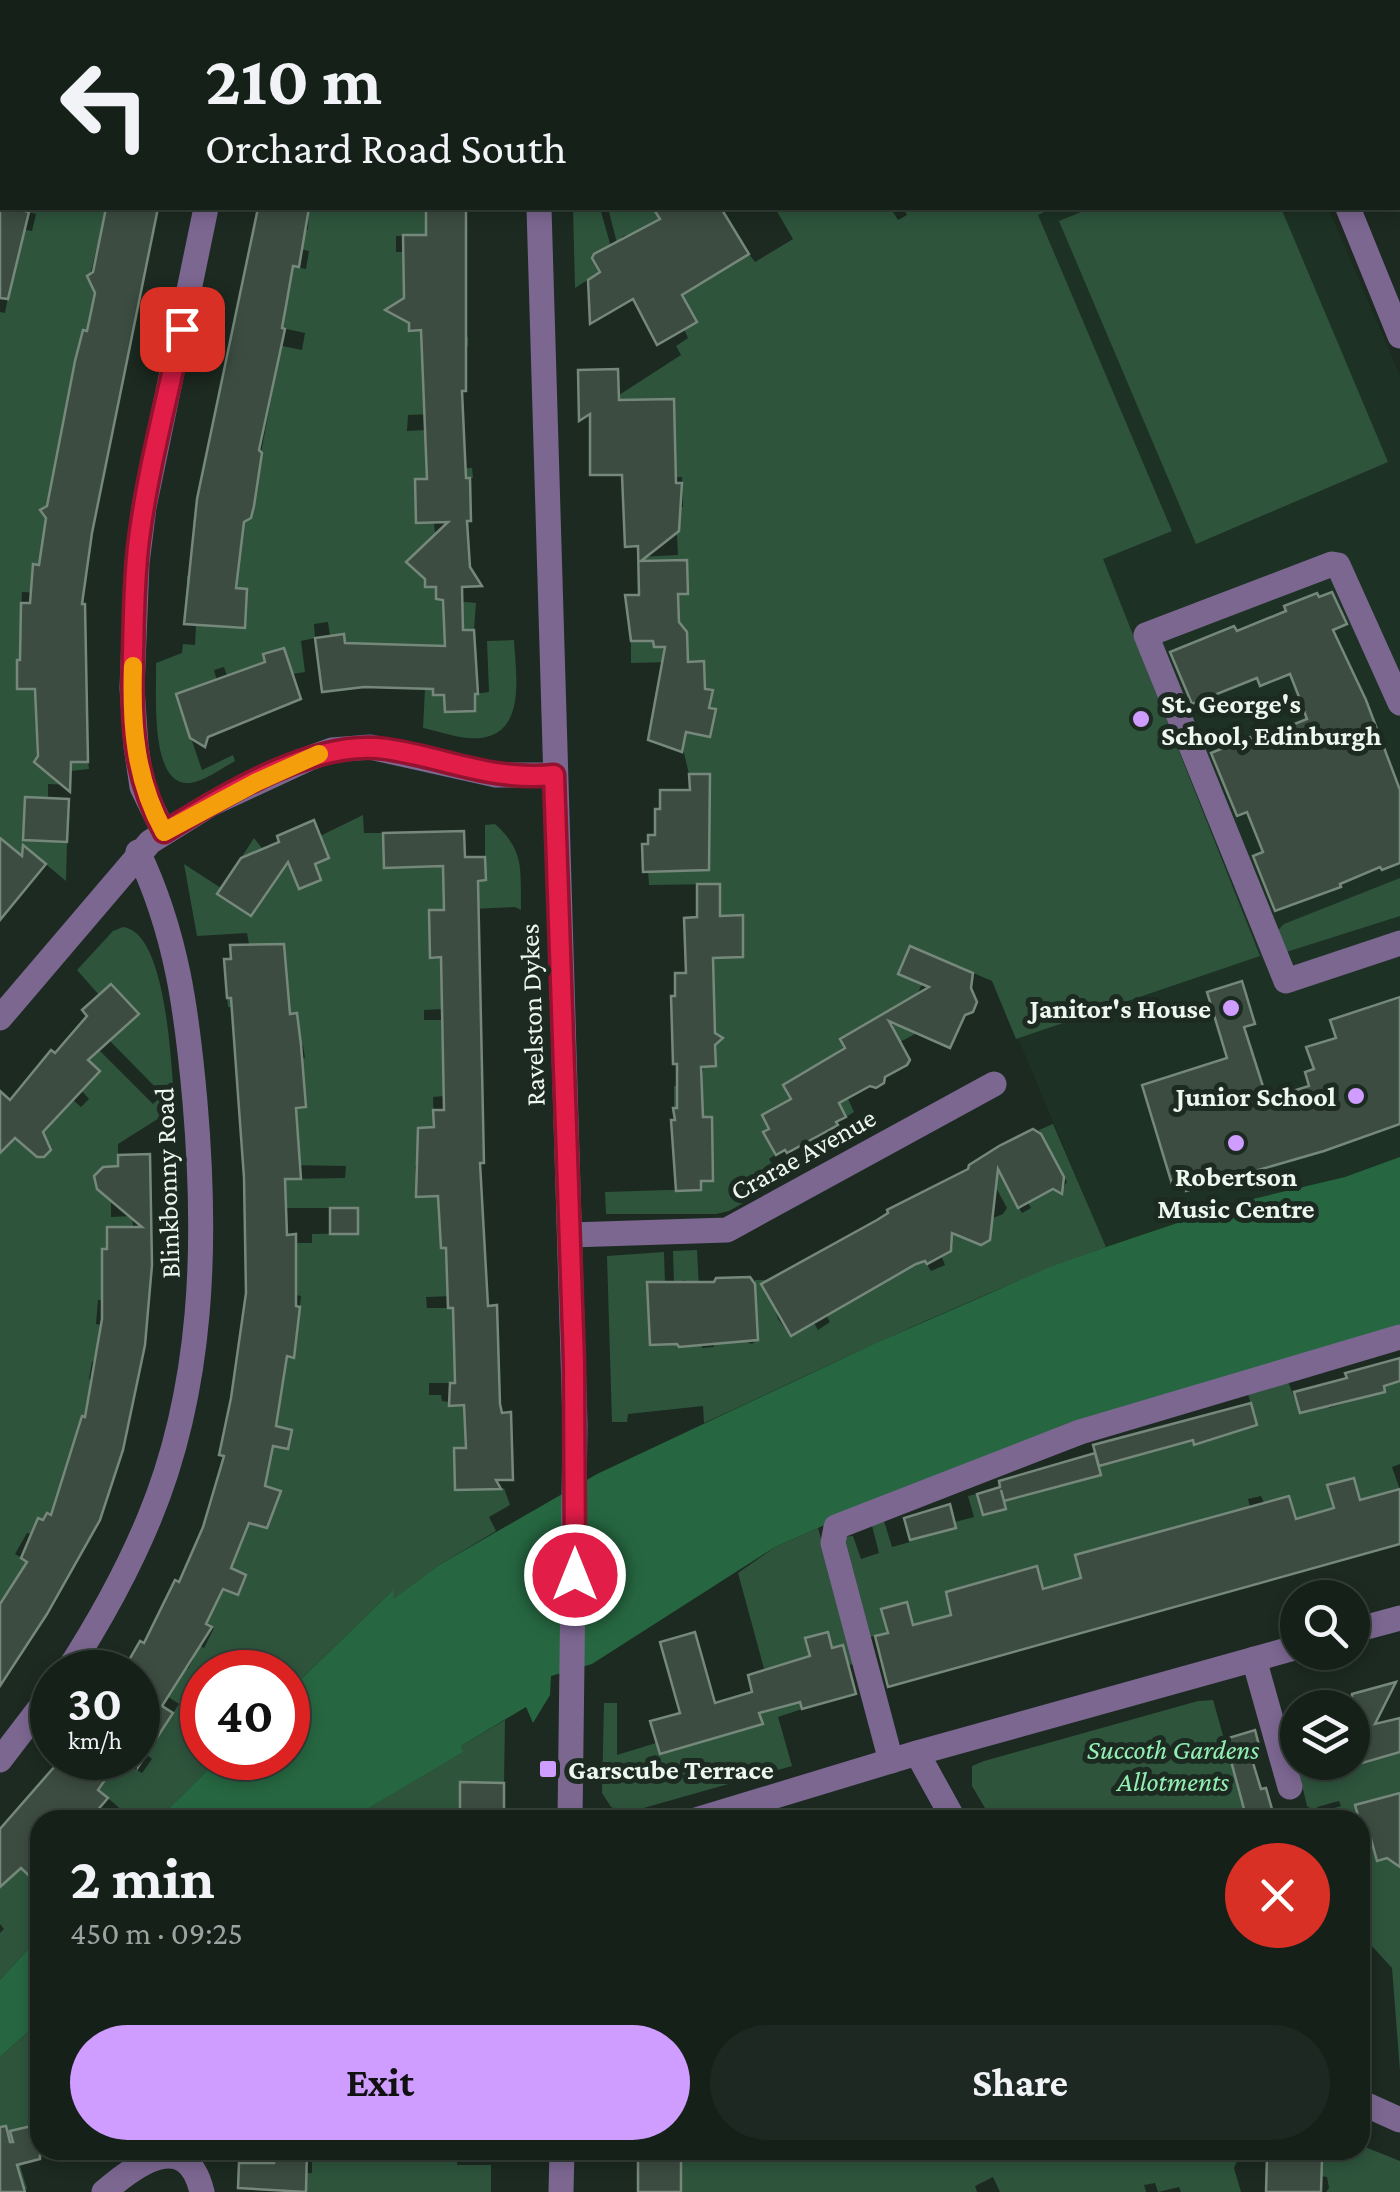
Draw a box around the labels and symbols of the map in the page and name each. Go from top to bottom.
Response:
pin [140,287,225,372]
place label: St. George's School, Edinburgh [1161,688,1381,751]
marker: St. George's School, Edinburgh [1130,708,1152,730]
street label: Ravelston Dykes [513,923,551,1107]
place label: Janitor's House [1027,993,1211,1024]
marker: Janitor's House [1220,997,1242,1019]
place label: Junior School [1173,1081,1336,1112]
marker: Junior School [1345,1085,1367,1107]
street label: Blinkbonny Road [148,1087,186,1279]
street label: Crarae Avenue [725,1101,881,1207]
marker: Robertson Music Centre [1225,1132,1247,1154]
place label: Robertson Music Centre [1157,1161,1315,1224]
position arrow [523,1523,627,1627]
speed limit sign: 40 [180,1650,310,1780]
park label: Succoth Gardens Allotments [1087,1734,1259,1797]
place label: Garscube Terrace [568,1754,774,1785]
marker: Garscube Terrace [537,1758,559,1780]

